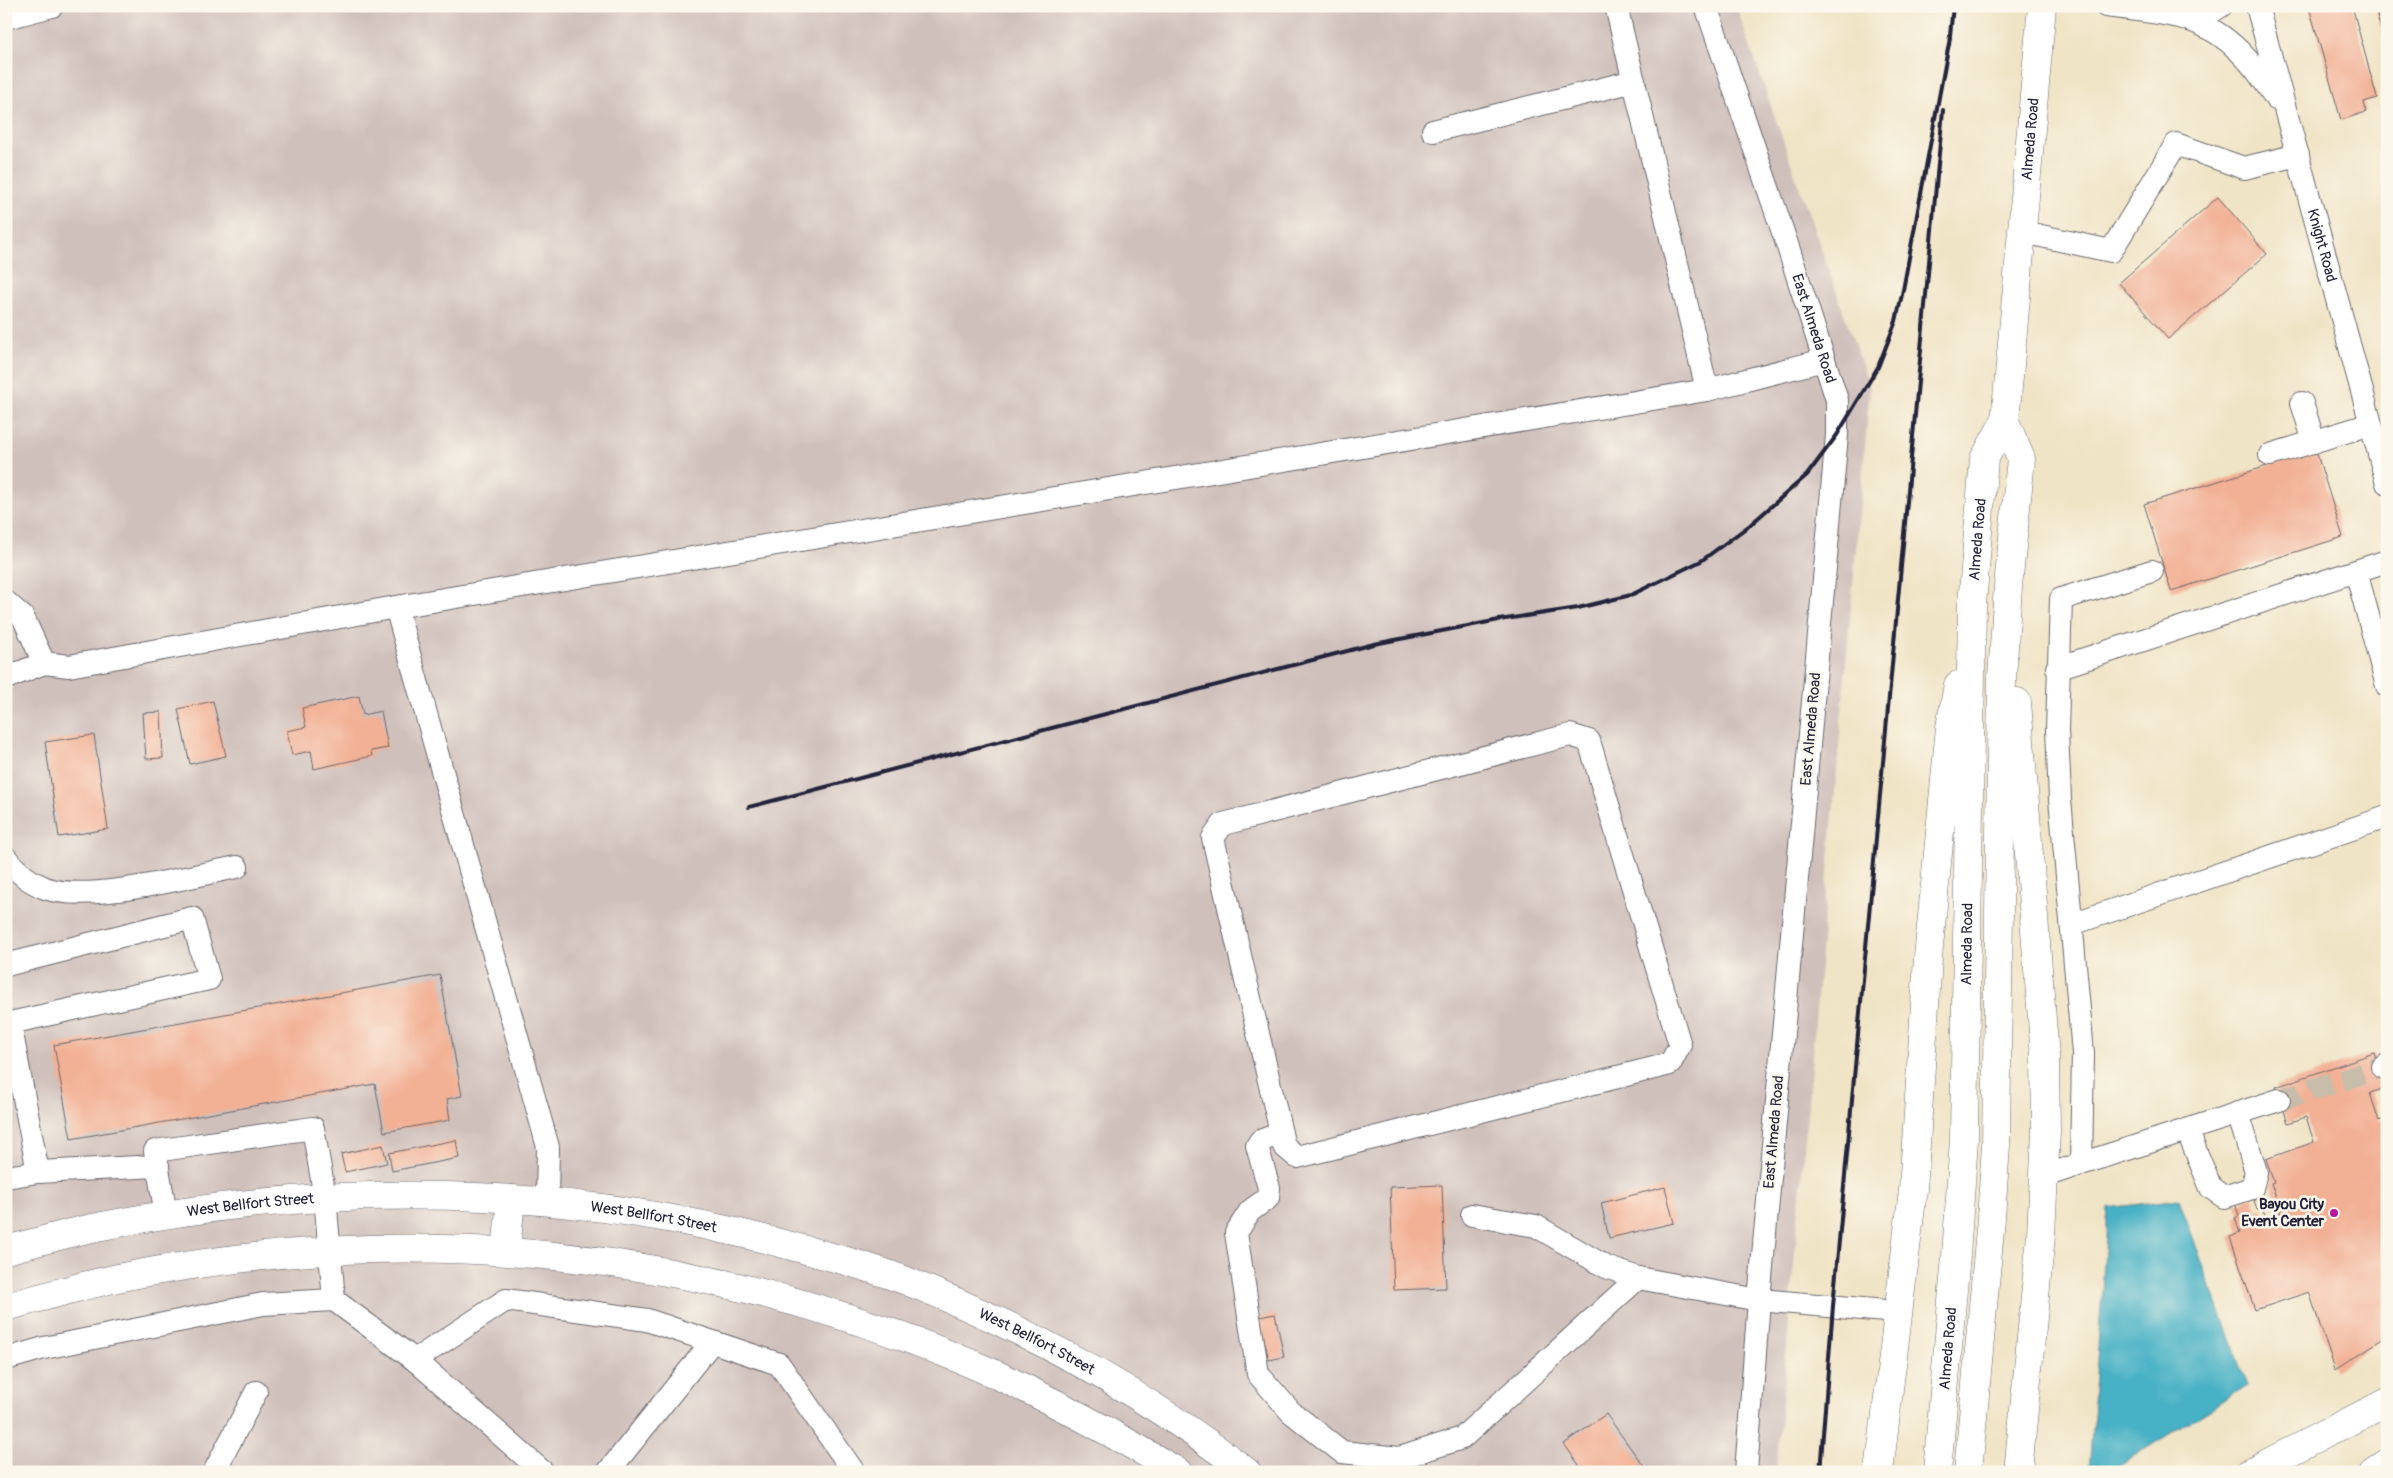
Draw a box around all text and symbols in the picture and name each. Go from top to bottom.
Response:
street label: Almeda Road [2017,97,2043,181]
street label: Knight Road [2303,206,2341,284]
street label: East Almeda Road [1788,271,1840,385]
street label: Almeda Road [1965,497,1990,581]
street label: East Almeda Road [1797,672,1825,786]
street label: Almeda Road [1957,903,1977,986]
street label: East Almeda Road [1760,1075,1788,1189]
street label: West Bellfort Street [185,1189,316,1221]
place label: Bayou City Event Center [2241,1195,2325,1231]
street label: West Bellfort Street [589,1197,720,1237]
marker: Bayou City Event Center [2328,1207,2340,1219]
street label: West Bellfort Street [976,1304,1099,1379]
street label: Almeda Road [1935,1306,1961,1391]

